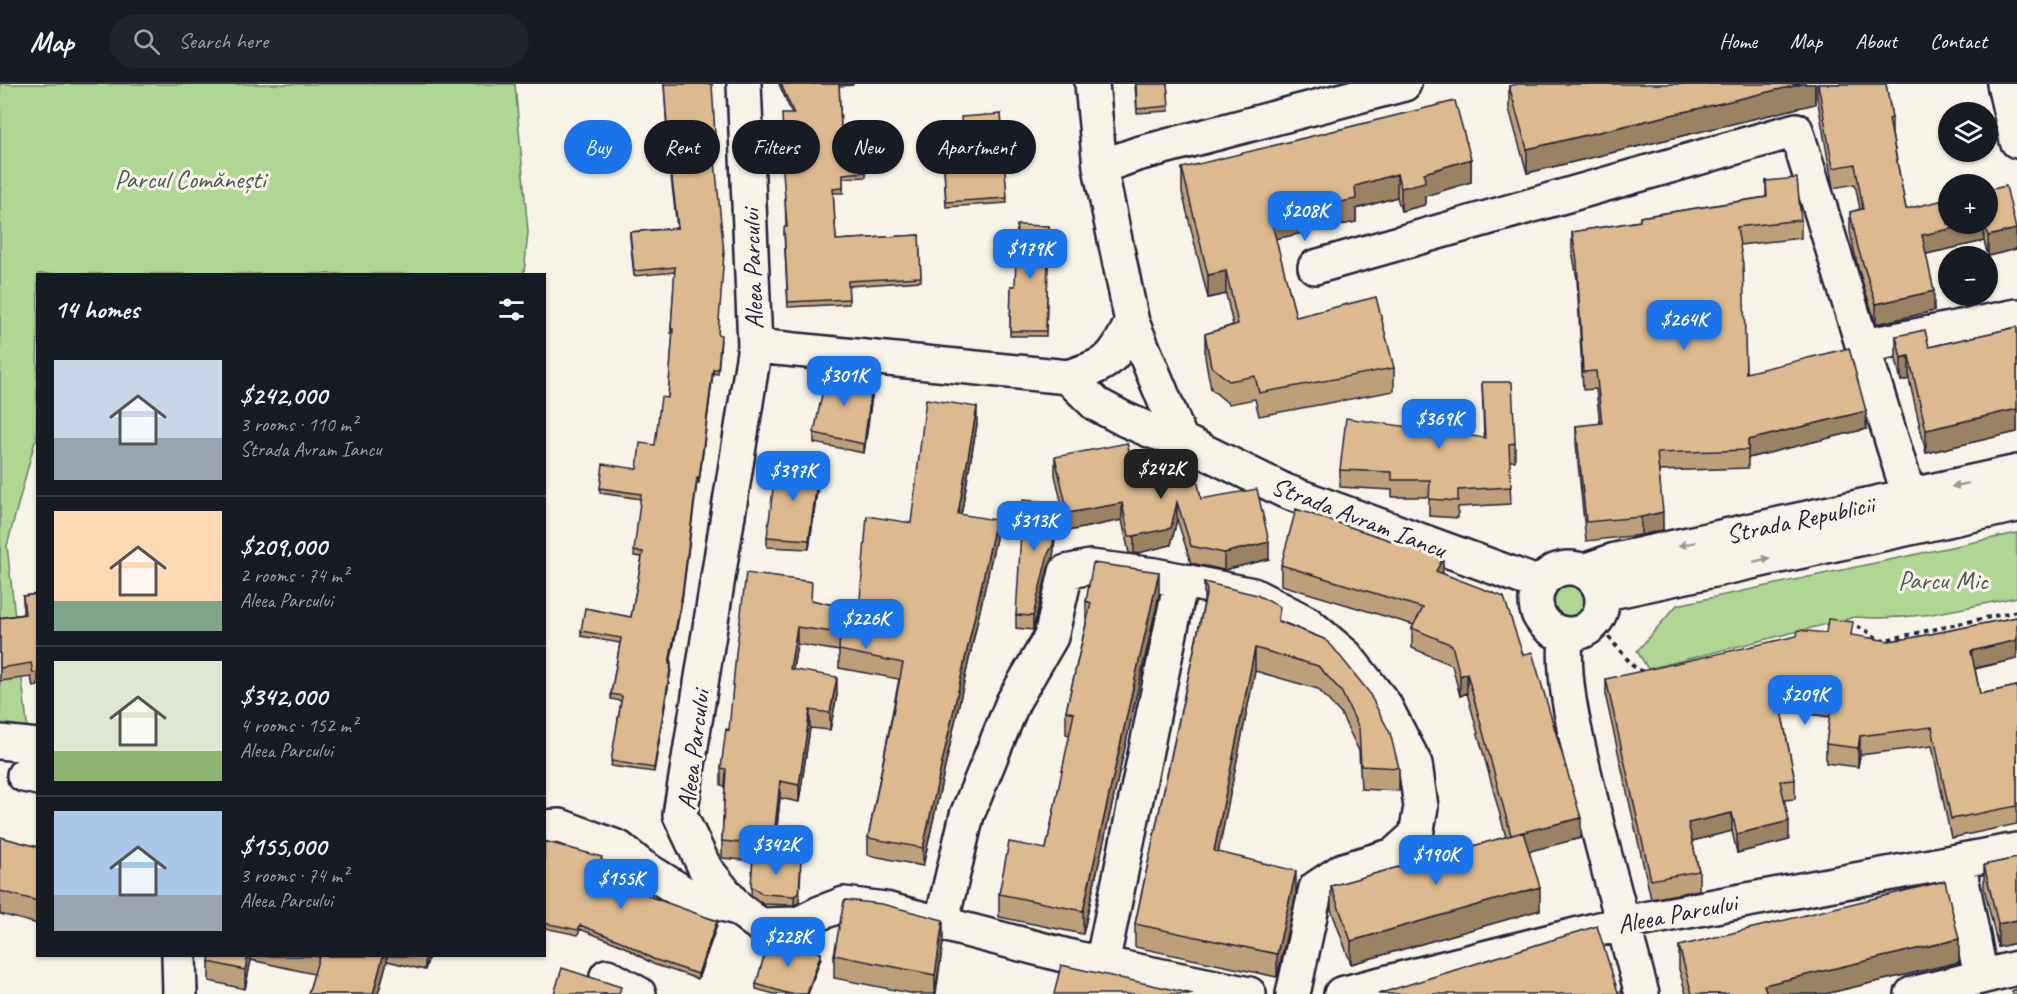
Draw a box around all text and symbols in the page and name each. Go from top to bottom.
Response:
search box [109,14,529,68]
text: Map [30,24,73,59]
icon: search [130,25,163,58]
text: Search here [178,27,268,55]
text: Home [1719,28,1757,54]
text: Map [1790,28,1822,54]
text: About [1855,28,1897,54]
text: Contact [1930,28,1987,54]
map controls [1938,102,1998,306]
button: layers [1938,102,1998,162]
chip: Buy [564,120,632,174]
chip: Rent [644,120,720,174]
chip: Filters [732,120,820,174]
chip: New [832,120,904,174]
chip: Apartment [916,120,1036,174]
park label: Parcul Comănești [114,163,269,196]
button: + [1938,174,1998,234]
pin: $208K [1263,191,1347,242]
text: $208K [1282,198,1328,223]
street label: Aleea Parcului [734,205,771,330]
pin: $179K [988,229,1072,280]
text: $179K [1007,236,1053,261]
button: − [1938,246,1998,306]
text: 14 homes [54,293,139,326]
icon: filters [495,293,528,326]
pin: $264K [1642,300,1726,351]
text: $264K [1661,307,1707,332]
pin: $301K [802,356,886,407]
text: $301K [821,363,867,388]
text: $242,000 [240,379,327,412]
icon: home [102,384,174,456]
pin: $369K [1397,399,1481,450]
text: $369K [1416,406,1462,431]
text: 3 rooms · 110 m² [240,412,357,437]
text: Strada Avram Iancu [240,437,382,462]
pin: $242K [1119,449,1203,500]
pin: $397K [751,451,835,502]
text: $242K [1138,456,1184,481]
text: $397K [770,458,816,483]
street label: Strada Avram Iancu [1267,469,1453,567]
one-way arrow [1951,480,1969,490]
street label: Strada Republicii [1723,487,1880,551]
pin: $313K [992,501,1076,552]
text: $313K [1011,508,1057,533]
text: $209,000 [240,530,327,563]
icon: home [102,535,174,607]
one-way arrow [1677,540,1696,549]
one-way arrow [1753,555,1772,564]
text: 2 rooms · 74 m² [240,563,348,588]
park label: Parcu Mic [1898,564,1989,597]
text: Aleea Parcului [240,588,333,613]
pin: $226K [824,599,908,650]
text: $226K [843,606,889,631]
pin: $209K [1763,675,1847,726]
text: $342,000 [240,680,327,713]
text: $209K [1782,682,1828,707]
icon: home [102,685,174,757]
street label: Aleea Parcului [670,685,718,812]
text: 4 rooms · 152 m² [240,713,357,738]
text: Aleea Parcului [240,738,333,763]
pin: $342K [734,825,818,876]
text: $155,000 [240,830,326,863]
text: $342K [753,832,799,857]
icon: home [102,835,174,907]
pin: $190K [1394,835,1478,886]
text: $190K [1413,842,1459,867]
pin: $155K [579,859,663,910]
text: 3 rooms · 74 m² [240,863,348,888]
text: $155K [598,866,644,891]
street label: Aleea Parcului [1615,885,1743,941]
text: Aleea Parcului [240,888,333,913]
pin: $228K [746,917,830,968]
text: $228K [765,924,811,949]

